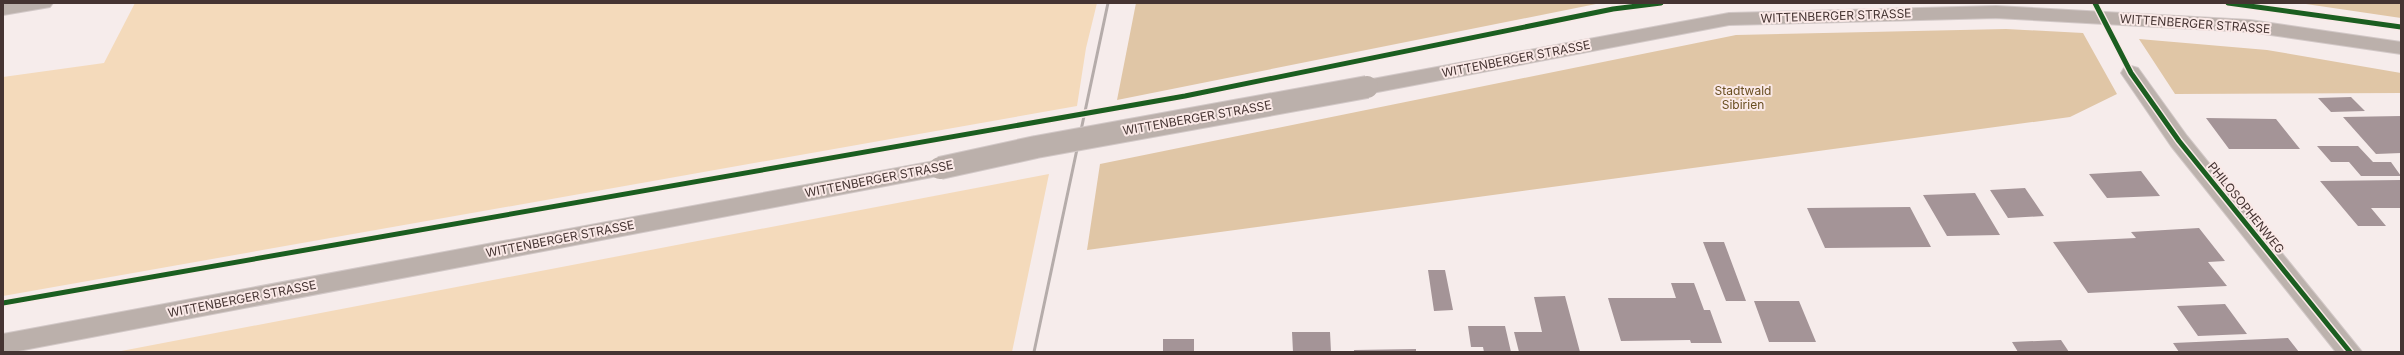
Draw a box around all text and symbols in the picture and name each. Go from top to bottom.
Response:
street label: WITTENBERGER STRASSE [1760,5,1912,26]
street label: WITTENBERGER STRASSE [2119,11,2271,36]
street label: WITTENBERGER STRASSE [1440,37,1591,80]
park label: Stadtwald Sibirien [1715,83,1771,112]
street label: WITTENBERGER STRASSE [1121,97,1273,138]
street label: WITTENBERGER STRASSE [803,157,954,200]
street label: PHILOSOPHENWEG [2205,159,2288,256]
street label: WITTENBERGER STRASSE [484,217,635,260]
street label: WITTENBERGER STRASSE [166,277,317,320]

